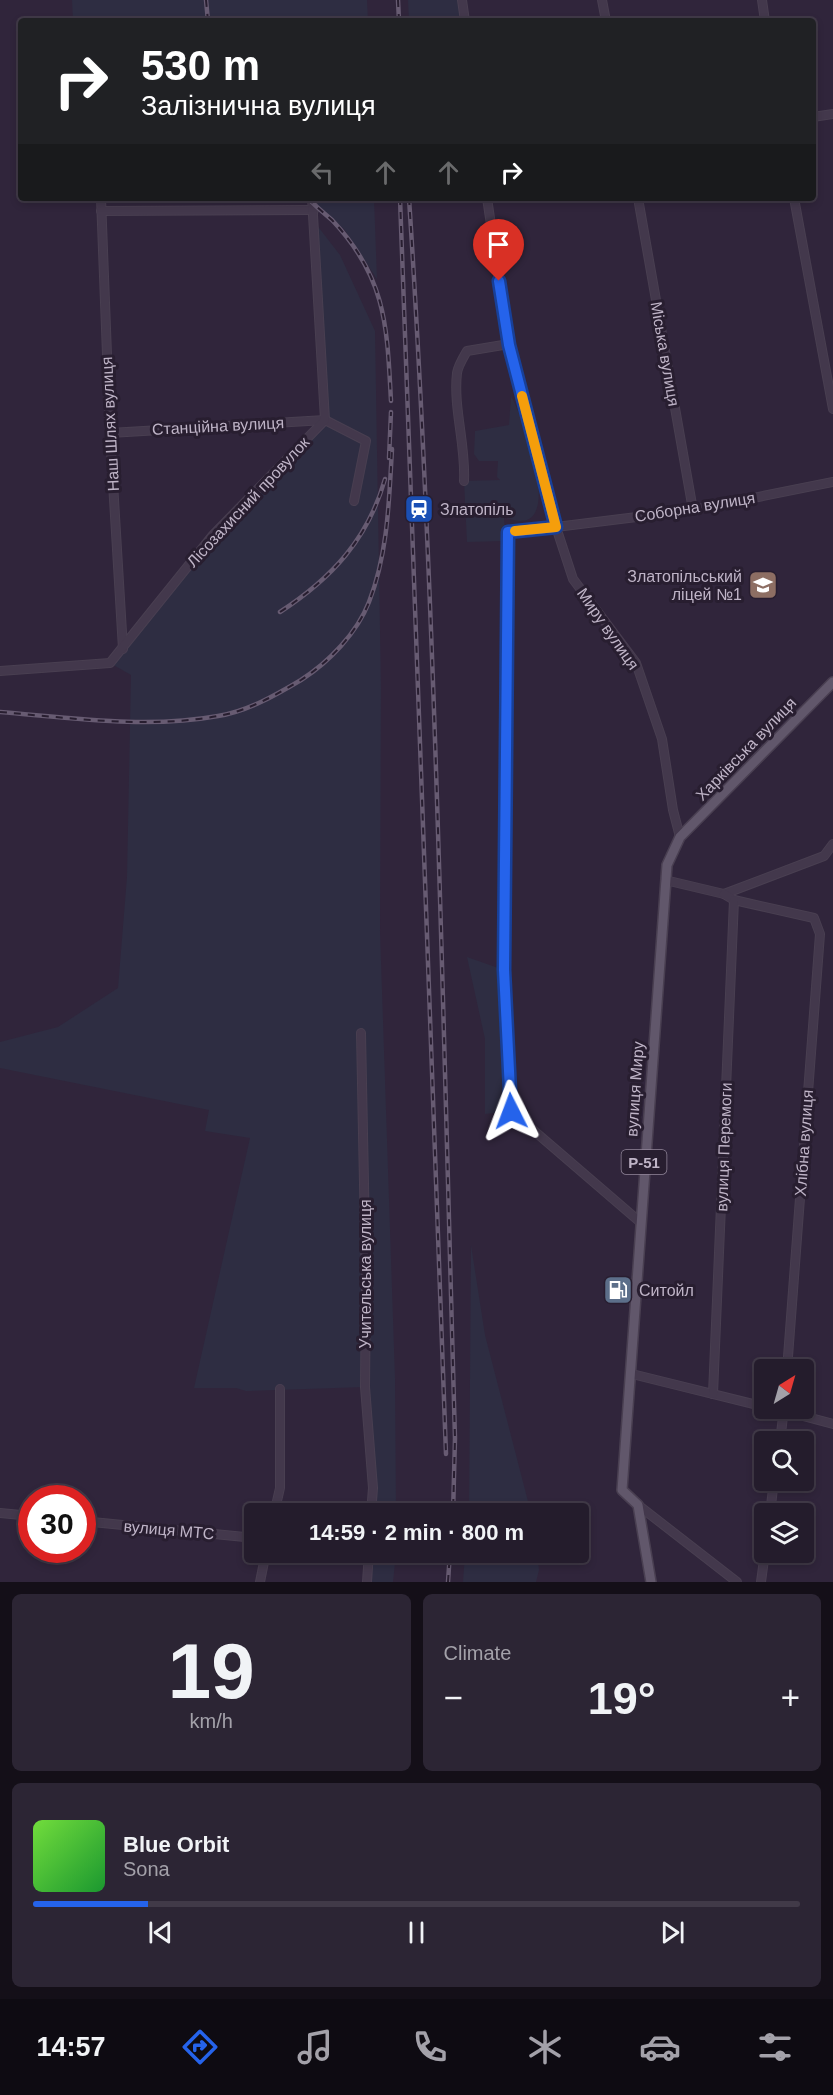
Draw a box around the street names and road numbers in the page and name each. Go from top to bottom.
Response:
street label: Міська вулиця [647,300,683,408]
street label: Наш Шлях вулиця [98,356,122,492]
street label: Станційна вулиця [152,414,284,438]
street label: Лісозахисний провулок [183,433,313,570]
street label: Соборна вулиця [634,489,756,525]
street label: Миру вулиця [574,585,642,673]
street label: Харківська вулиця [693,694,799,804]
street label: вулиця Миру [623,1041,647,1137]
street label: вулиця Перемоги [713,1082,735,1212]
street label: Хлібна вулиця [792,1089,816,1197]
road number: Р-51 [622,1150,666,1174]
street label: Учительська вулиця [357,1199,374,1349]
street label: вулиця МТС [123,1518,215,1542]

